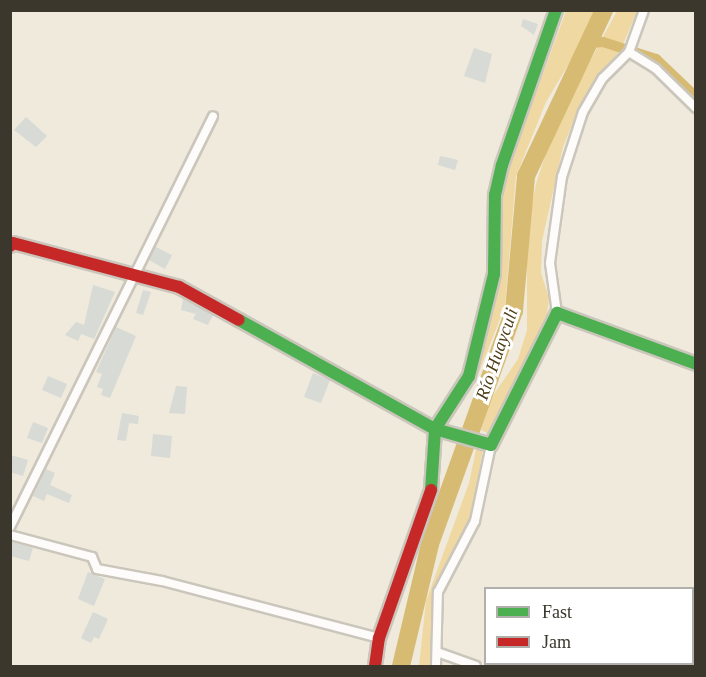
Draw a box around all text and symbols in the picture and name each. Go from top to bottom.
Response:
water label: Río Huayculi [471,305,523,403]
legend [484,587,694,665]
text: Fast [542,602,572,622]
text: Jam [542,632,571,652]

